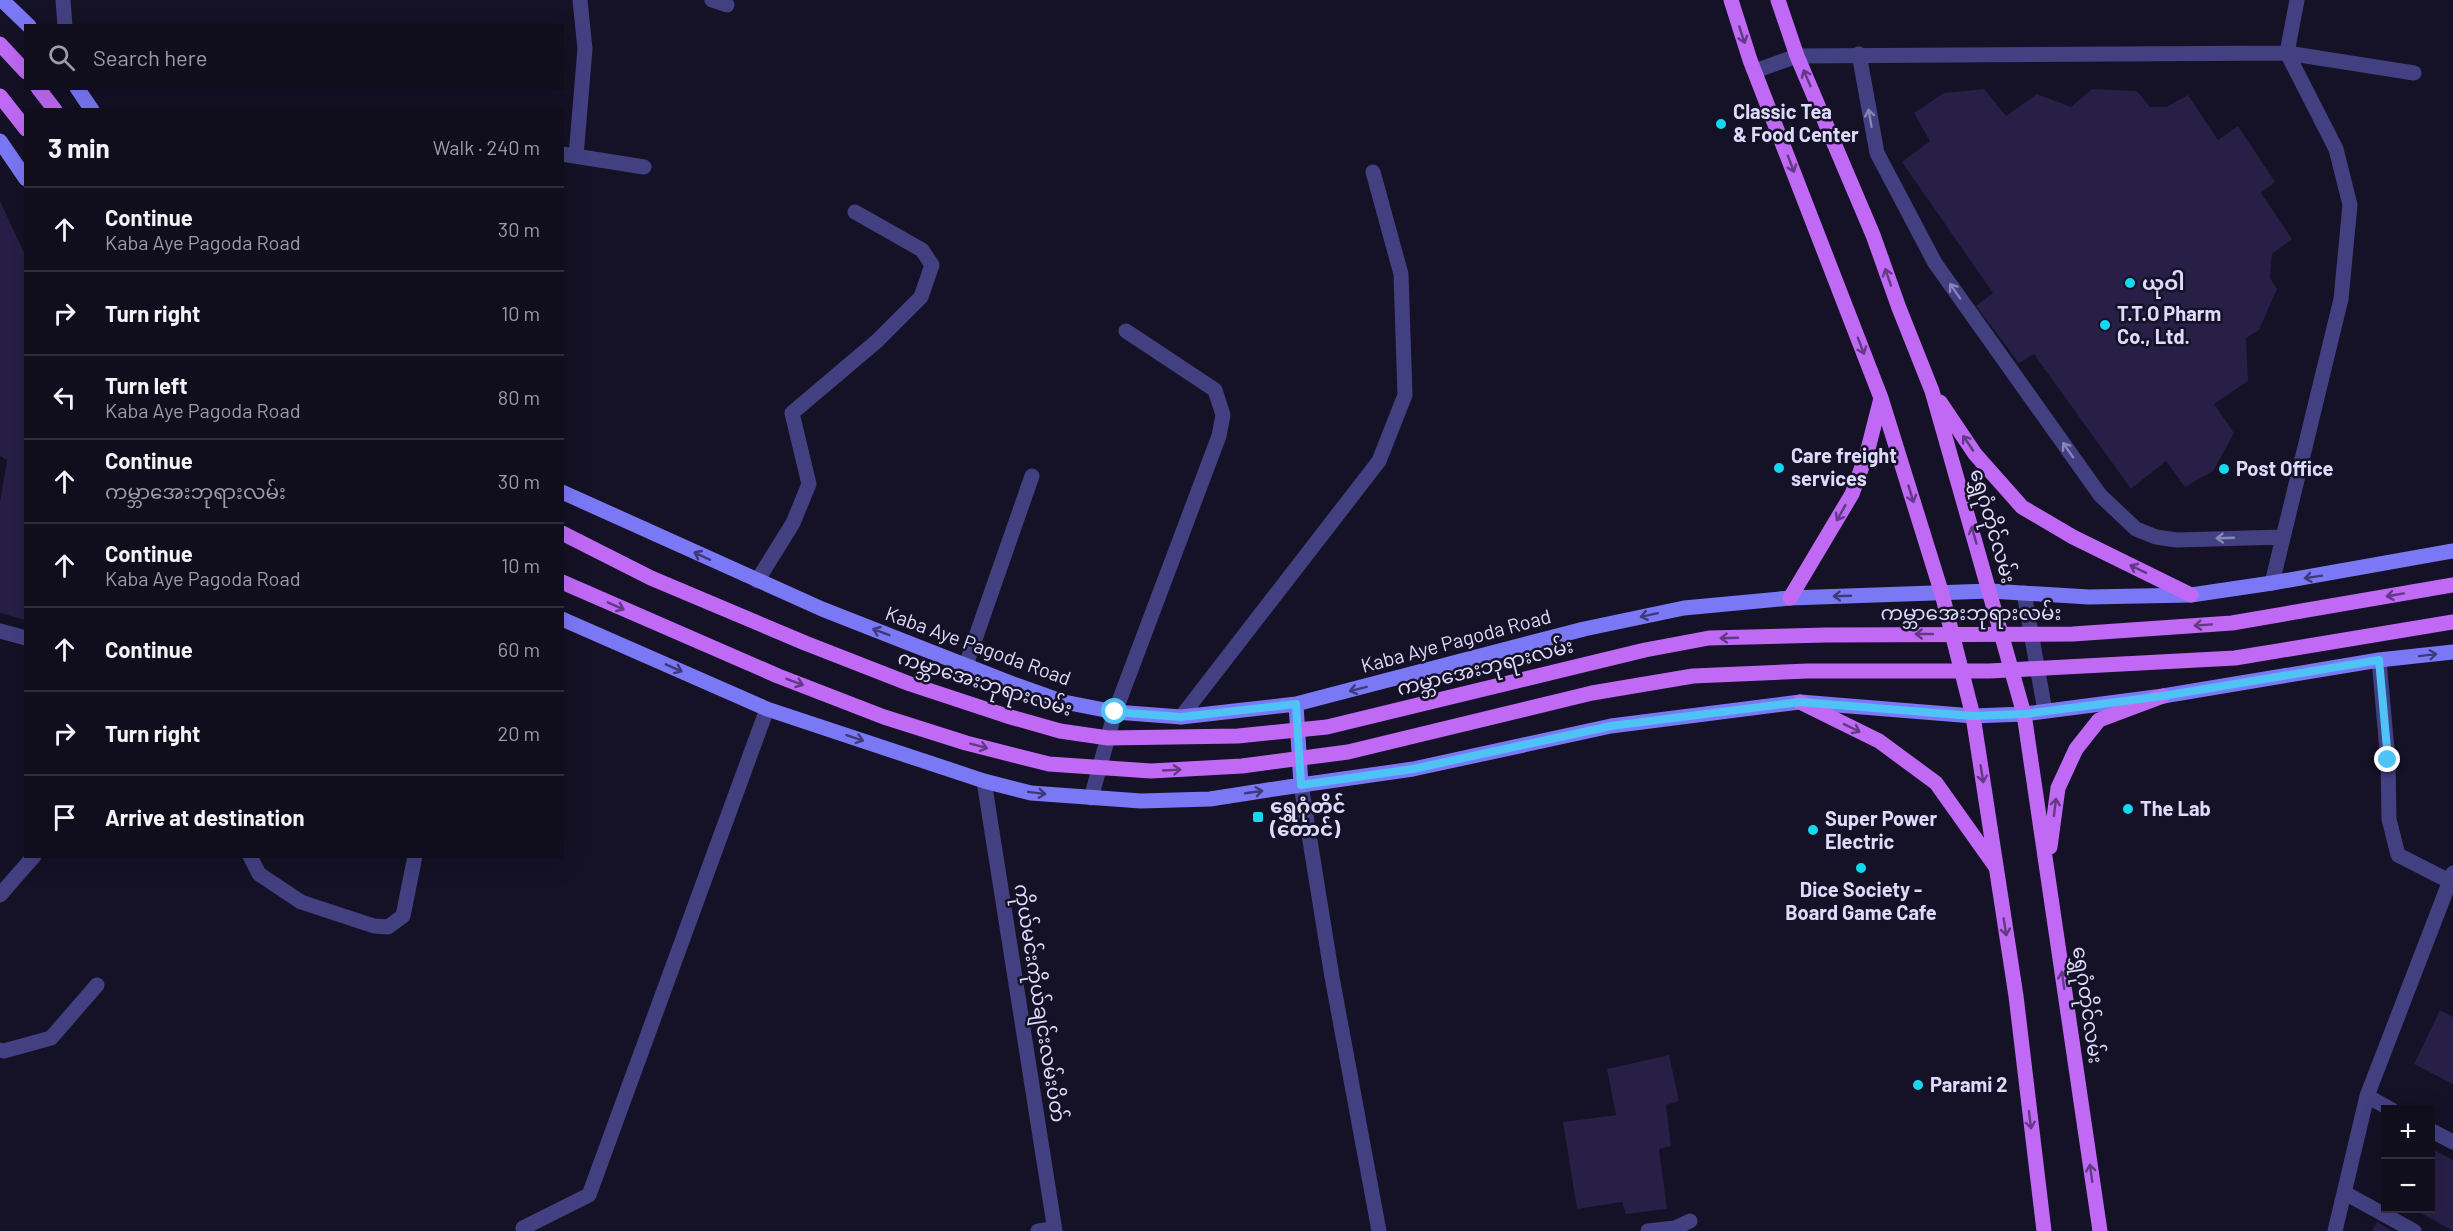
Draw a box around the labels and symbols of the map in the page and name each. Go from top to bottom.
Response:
one-way arrow [1738,25,1749,44]
one-way arrow [1801,69,1812,87]
place label: Classic Tea & Food Center [1733,99,1859,146]
one-way arrow [1864,109,1875,128]
marker: Classic Tea & Food Center [1714,117,1728,131]
one-way arrow [1786,155,1797,173]
one-way arrow [1882,269,1893,287]
place label: ယုဝါ [2142,270,2185,299]
marker: ယုဝါ [2123,276,2137,290]
one-way arrow [1949,284,1961,300]
place label: T.T.O Pharm Co., Ltd. [2117,301,2221,348]
marker: T.T.O Pharm Co., Ltd. [2098,318,2112,332]
one-way arrow [1856,337,1867,355]
one-way arrow [1961,435,1973,452]
place label: Care freight services [1791,443,1897,490]
one-way arrow [2062,443,2074,459]
place label: Post Office [2236,456,2334,480]
marker: Care freight services [1772,461,1786,475]
marker: Post Office [2217,462,2231,476]
street label: ရွှေဂုံတိုင်လမ်း [1960,465,2023,587]
one-way arrow [1906,484,1917,503]
one-way arrow [1835,503,1846,521]
one-way arrow [1968,526,1979,545]
one-way arrow [2215,533,2235,544]
one-way arrow [693,550,711,561]
one-way arrow [2130,562,2148,574]
one-way arrow [2303,571,2323,582]
one-way arrow [2386,589,2406,600]
one-way arrow [1832,591,1852,602]
street label: ကမ္ဘာအေးဘုရားလမ်း [1881,599,2061,630]
street label: Kaba Aye Pagoda Road [882,600,1074,690]
one-way arrow [606,601,624,613]
street label: Kaba Aye Pagoda Road [1358,603,1553,677]
one-way arrow [1640,610,1659,621]
one-way arrow [2193,620,2213,631]
one-way arrow [872,626,891,637]
one-way arrow [1915,628,1935,640]
street label: ကမ္ဘာအေးဘုရားလမ်း [1394,632,1577,705]
one-way arrow [1720,632,1740,644]
street label: ကမ္ဘာအေးဘုရားလမ်း [893,643,1076,726]
one-way arrow [2418,649,2437,660]
one-way arrow [664,662,682,674]
one-way arrow [785,678,804,689]
one-way arrow [1349,683,1368,695]
route start [1101,698,1127,724]
one-way arrow [1843,722,1861,734]
one-way arrow [845,733,864,744]
one-way arrow [970,741,989,752]
route end [2374,746,2400,772]
one-way arrow [1977,764,1988,783]
one-way arrow [1161,765,1181,776]
one-way arrow [1243,787,1263,798]
one-way arrow [1026,788,1046,799]
place label: ရွှေဂုံတိုင် (တောင်) [1269,793,1346,840]
place label: The Lab [2140,796,2211,820]
one-way arrow [2050,798,2061,817]
marker: The Lab [2121,802,2135,816]
place label: Super Power Electric [1825,806,1938,853]
marker: ရွှေဂုံတိုင် (တောင်) [1251,810,1265,824]
marker: Super Power Electric [1806,823,1820,837]
marker: Dice Society - Board Game Cafe [1854,861,1868,875]
place label: Dice Society - Board Game Cafe [1785,877,1937,924]
street label: ကိုယ်မင်းကိုယ်ချင်းလမ်းပိတ် [1004,882,1073,1125]
one-way arrow [2000,916,2011,936]
street label: ရွှေဂုံတိုင်လမ်း [2063,945,2110,1066]
one-way arrow [2057,971,2068,991]
place label: Parami 2 [1930,1072,2007,1096]
marker: Parami 2 [1911,1078,1925,1092]
one-way arrow [2025,1109,2036,1129]
one-way arrow [2086,1164,2097,1184]

